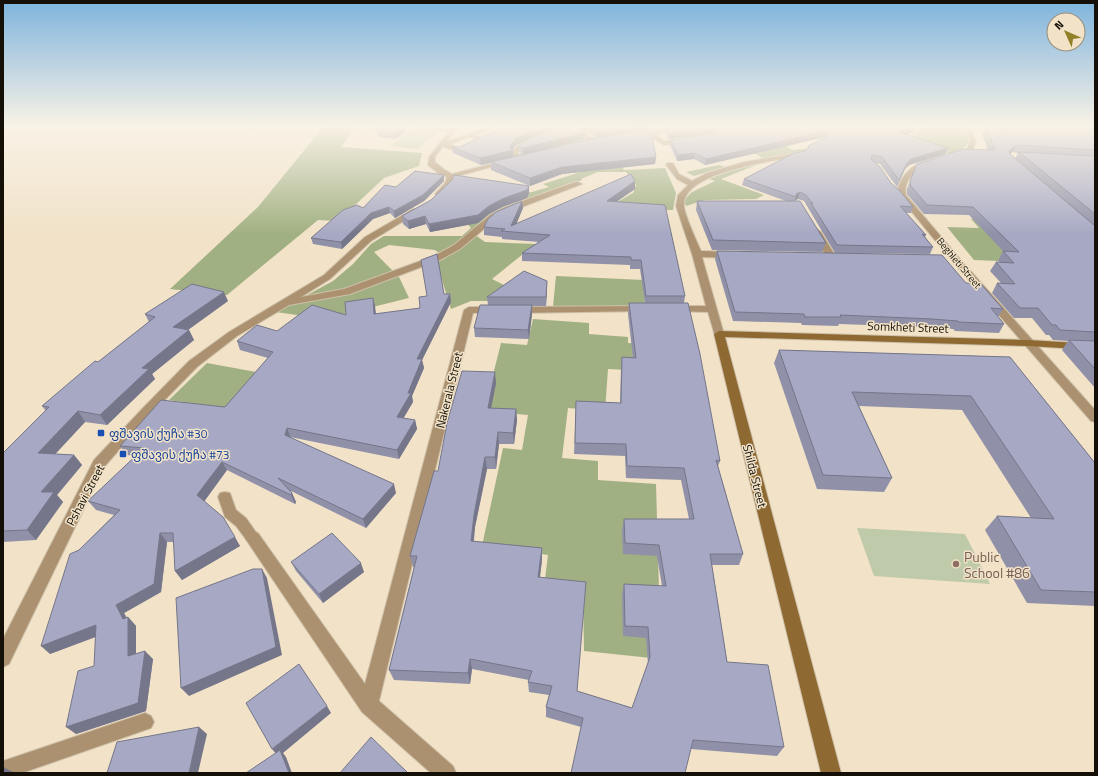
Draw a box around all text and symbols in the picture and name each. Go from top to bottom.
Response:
north arrow [1046,12,1086,52]
text: N [1051,17,1067,33]
street label: Beghleti Street [933,234,985,292]
street label: Somkheti Street [867,316,950,338]
street label: Nakerala Street [430,349,468,430]
place label: ფშავის ქუჩა #30 [109,424,208,443]
marker: ფშავის ქუჩა #30 [96,428,106,438]
street label: Shilda Street [738,443,772,510]
place label: ფშავის ქუჩა #73 [131,445,229,464]
marker: ფშავის ქუჩა #73 [118,449,128,459]
street label: Pshavi Street [61,460,109,529]
place label: Public School #86 [964,546,1030,583]
marker: Public School #86 [951,559,961,569]

